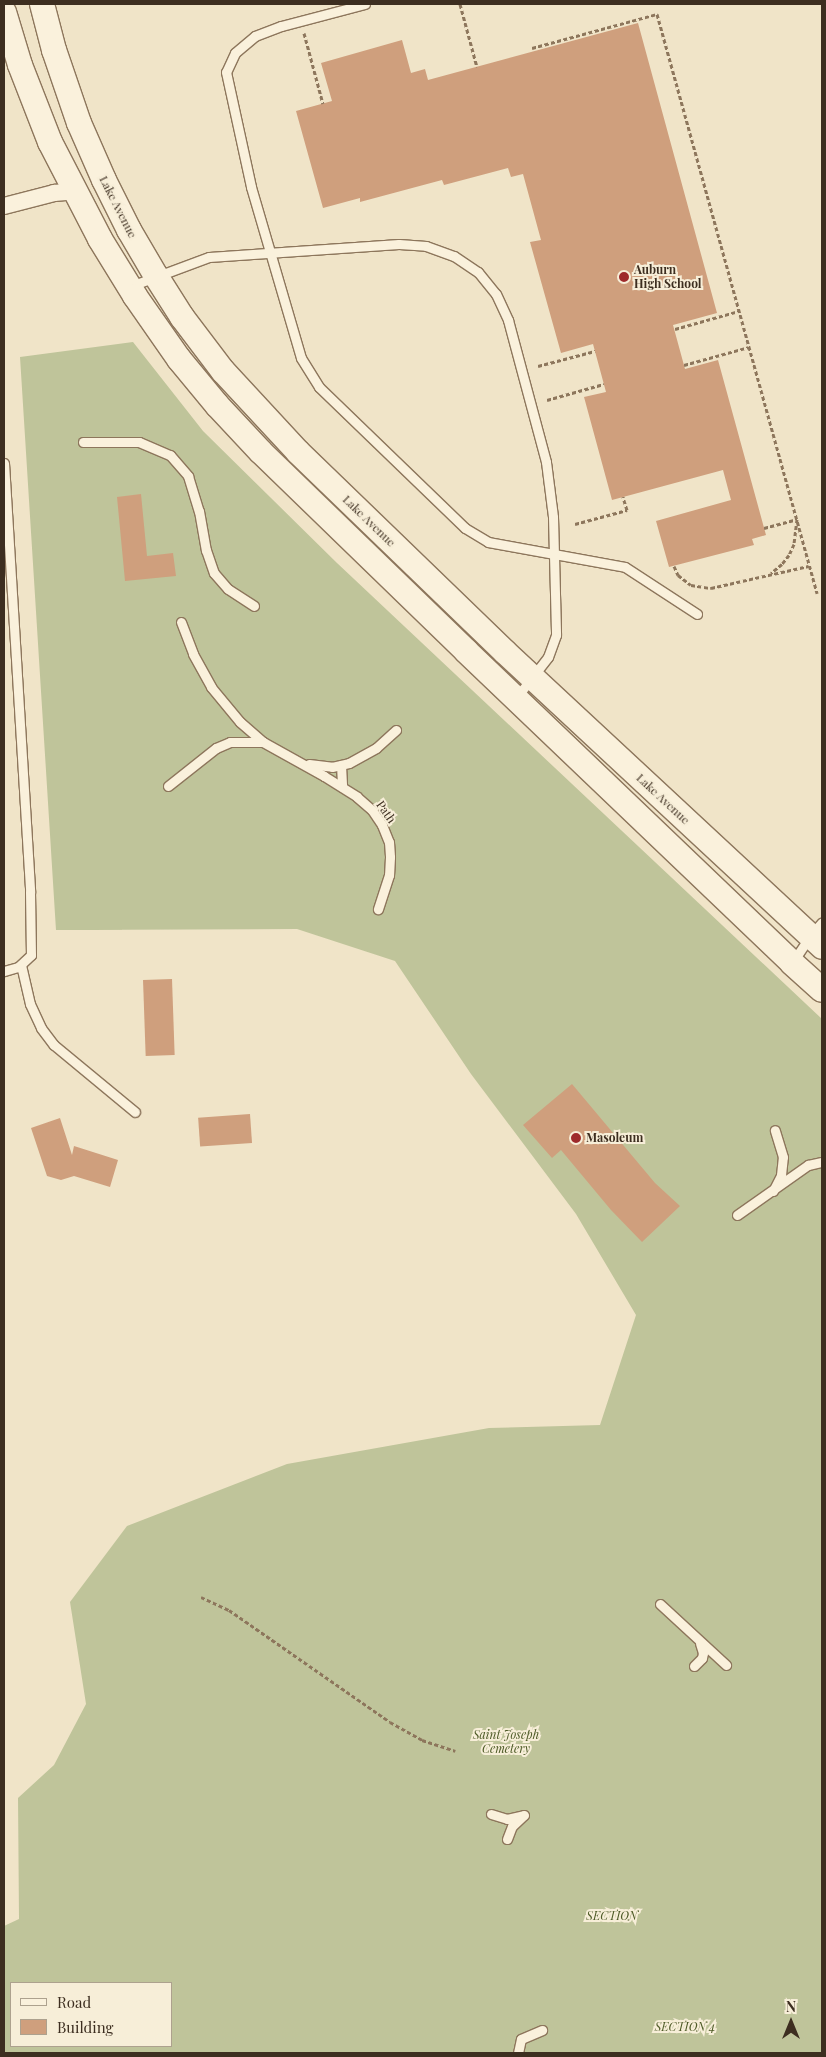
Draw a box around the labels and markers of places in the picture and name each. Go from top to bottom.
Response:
place label: Auburn High School [634,263,702,291]
marker: Auburn High School [618,271,630,283]
place label: Masoleum [586,1131,643,1145]
marker: Masoleum [570,1132,582,1144]

